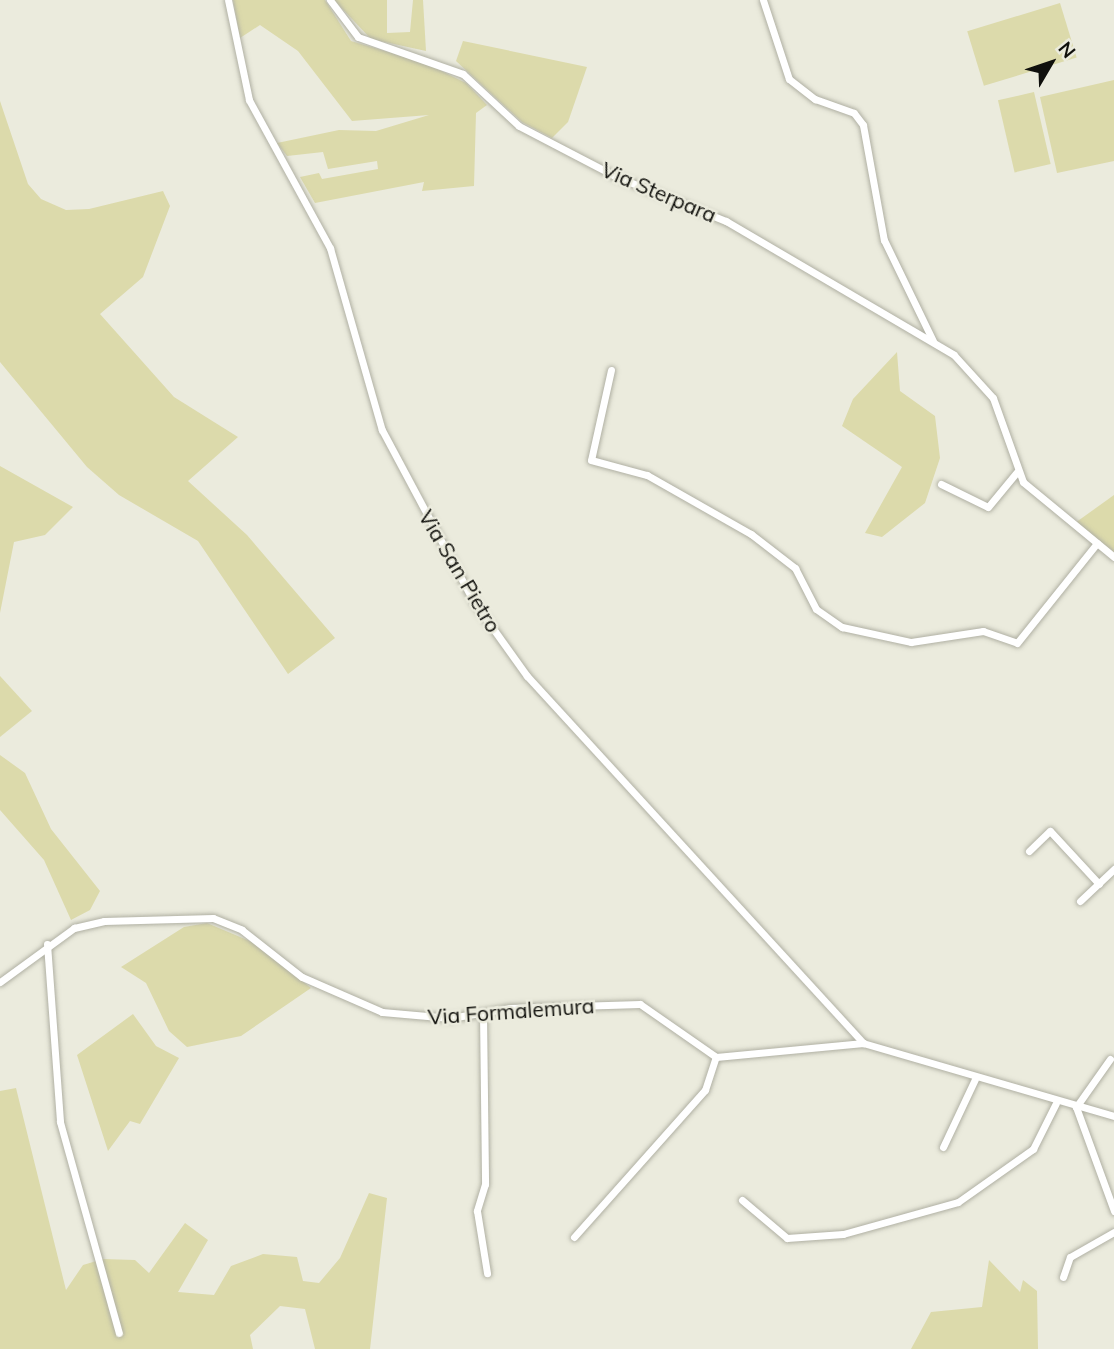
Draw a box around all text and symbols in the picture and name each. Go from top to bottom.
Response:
north arrow [1016,28,1086,98]
text: N [1053,37,1081,63]
street label: Via Sterpara [598,156,720,228]
street label: Via San Pietro [414,505,506,637]
street label: Via Formalemura [427,993,595,1029]

